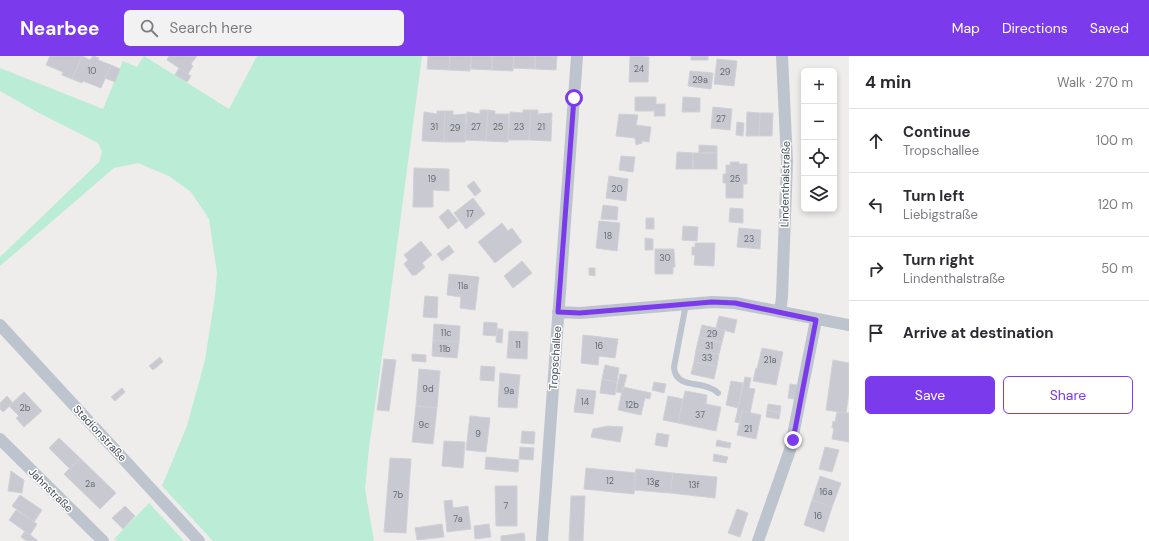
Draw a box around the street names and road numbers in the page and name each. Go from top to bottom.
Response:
street label: Lindenthalstraße [777,141,793,227]
street label: Tropschallee [546,325,564,391]
street label: Stadionstraße [70,402,130,464]
street label: Jahnstraße [26,465,76,515]

